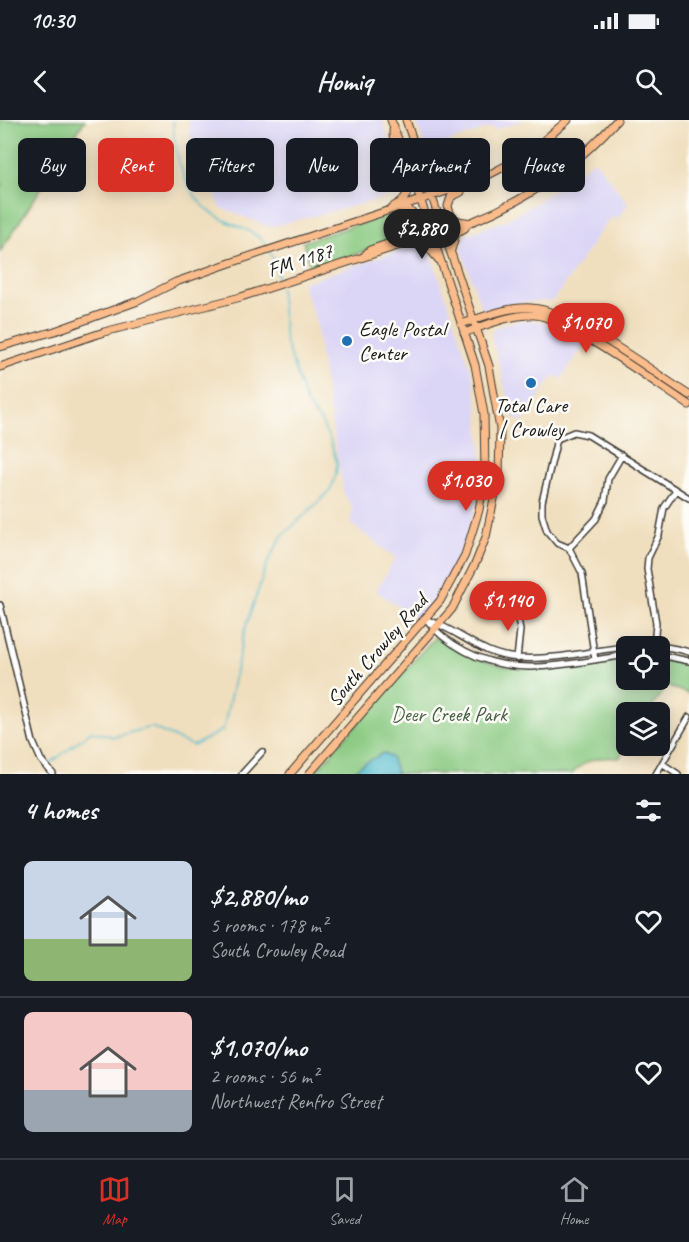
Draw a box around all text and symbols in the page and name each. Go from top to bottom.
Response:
text: 10:30 [30,7,74,35]
text: Homiq [316,64,373,98]
icon: back [24,65,57,98]
icon: search [632,65,665,98]
chip: Buy [18,138,86,192]
chip: Rent [98,138,174,192]
chip: Filters [186,138,274,192]
chip: New [286,138,358,192]
chip: Apartment [370,138,490,192]
chip: House [502,138,585,192]
pin: $2,880 [373,209,471,260]
text: $2,880 [398,216,446,241]
street label: FM 1187 [264,237,337,283]
pin: $1,070 [537,303,635,354]
text: $1,070 [562,310,610,335]
place label: Eagle Postal Center [359,316,449,366]
marker: Eagle Postal Center [340,334,354,348]
marker: Total Care | Crowley [524,376,538,390]
place label: Total Care | Crowley [495,392,569,442]
pin: $1,030 [417,461,515,512]
text: $1,030 [442,468,490,493]
pin: $1,140 [459,581,557,632]
street label: South Crowley Road [321,586,435,712]
text: $1,140 [484,588,532,613]
map controls [616,636,670,756]
button: locate [616,636,670,690]
park label: Deer Creek Park [391,701,508,727]
button: layers [616,702,670,756]
text: 4 homes [24,794,97,827]
icon: filters [632,794,665,827]
text: $2,880/mo [210,880,307,913]
icon: home [72,885,144,957]
icon: heart [632,905,665,938]
text: 5 rooms · 178 m² [210,913,327,938]
text: South Crowley Road [210,938,344,963]
text: $1,070/mo [210,1031,307,1064]
icon: home [72,1036,144,1108]
icon: heart [632,1056,665,1089]
text: 2 rooms · 56 m² [210,1064,318,1089]
text: Northwest Renfro Street [210,1089,382,1114]
tab: Map [98,1173,131,1229]
tab: Saved [328,1173,361,1229]
tab: Home [558,1173,591,1229]

